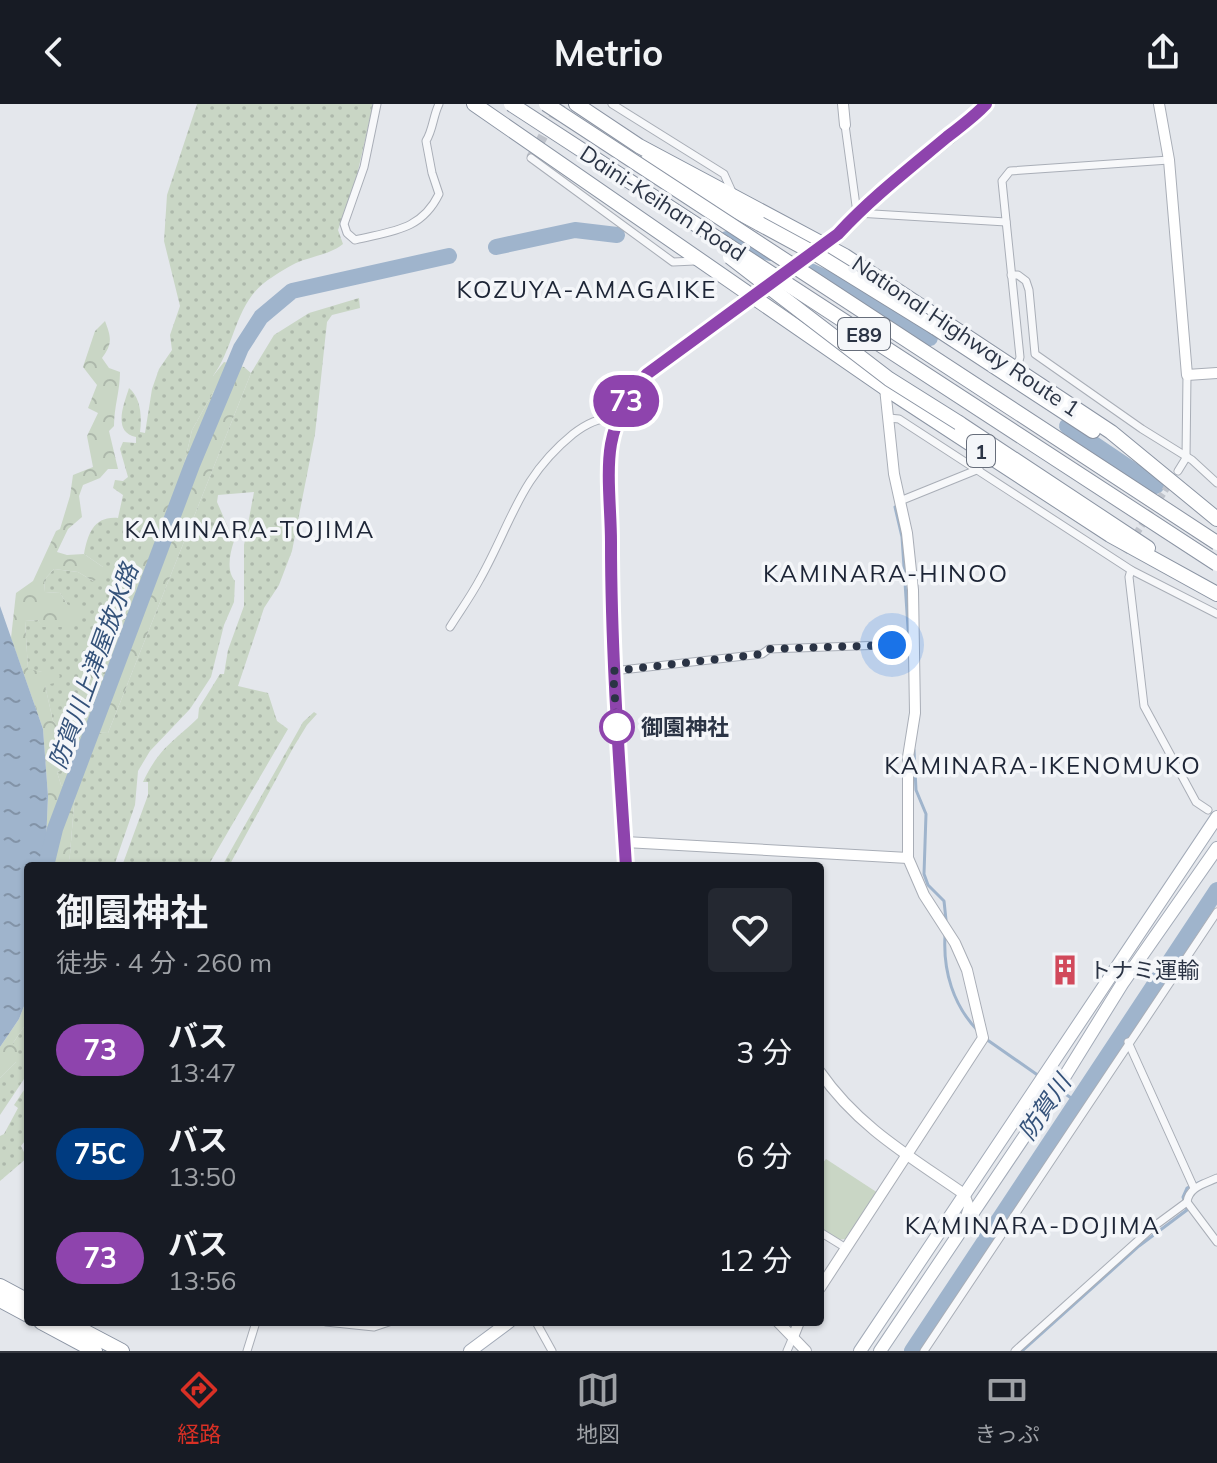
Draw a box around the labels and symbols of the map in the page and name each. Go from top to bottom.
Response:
street label: Daini-Keihan Road [575,139,751,267]
street label: National Highway Route 1 [847,249,1085,423]
district label: KOZUYA-AMAGAIKE [457,274,717,304]
road number: E89 [838,318,890,350]
line badge: 73 [590,375,662,427]
road number: 1 [967,435,995,467]
district label: KAMINARA-TOJIMA [125,514,375,544]
water label: 防賀川上津屋放水路 [42,558,145,773]
district label: KAMINARA-HINOO [763,558,1009,588]
your location [872,625,912,665]
marker: 御園神社 [600,710,634,744]
place label: 御園神社 [641,713,729,741]
district label: KAMINARA-IKENOMUKO [884,750,1202,780]
building icon: トナミ運輸 [1048,953,1082,987]
place label: トナミ運輸 [1089,956,1199,984]
water label: 防賀川 [1011,1066,1078,1145]
district label: KAMINARA-DOJIMA [905,1210,1161,1240]

